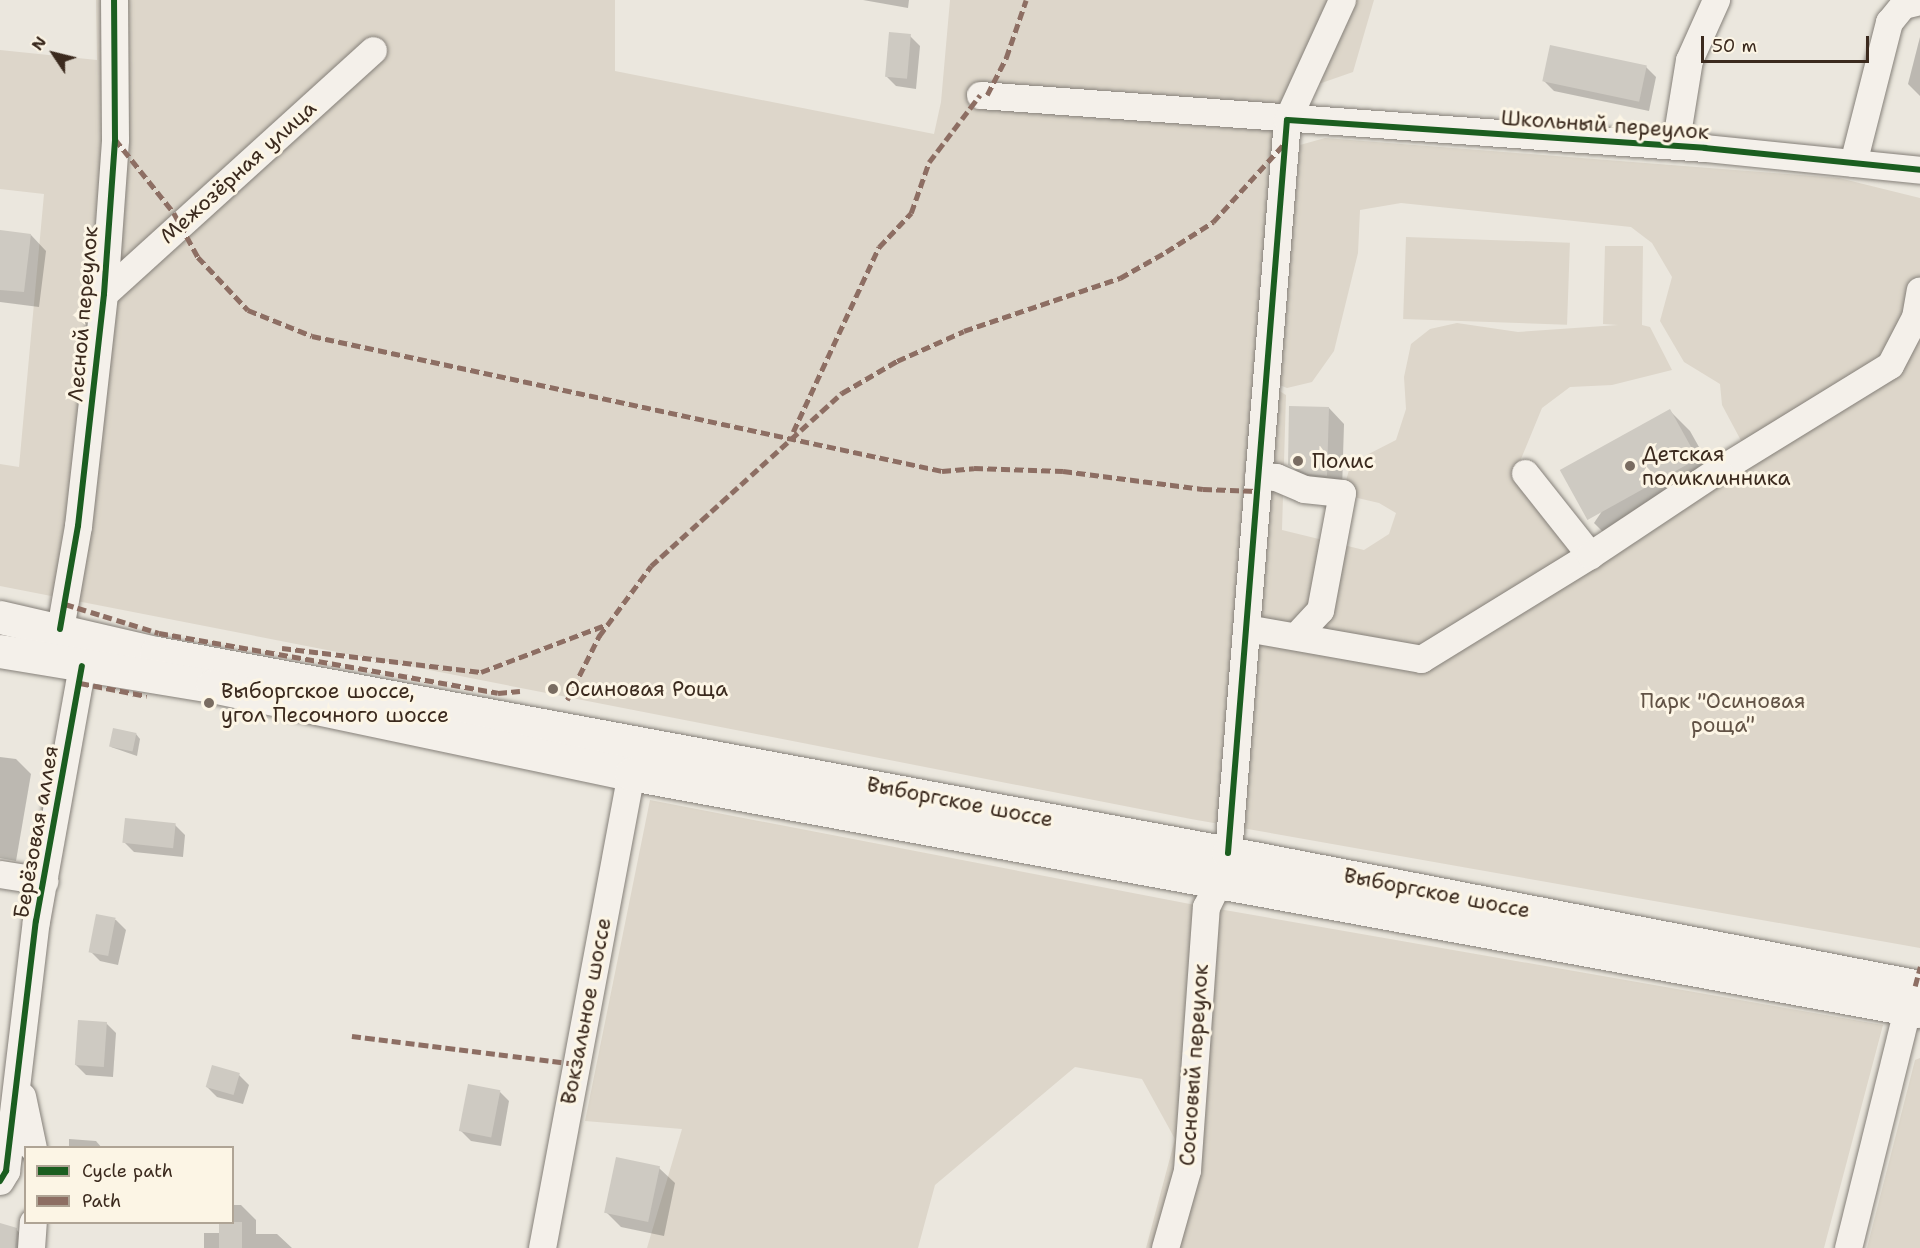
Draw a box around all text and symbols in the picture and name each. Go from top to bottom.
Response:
north arrow [24,24,84,84]
scale bar [1704,24,1872,62]
text: N [27,32,51,55]
text: 50 m [1712,34,1757,58]
street label: Межозёрная улица [155,95,321,249]
street label: Школьный переулок [1500,105,1710,145]
street label: Лесной переулок [63,225,103,403]
place label: Детская поликлинника [1642,441,1791,491]
place label: Полис [1312,448,1374,474]
marker: Полис [1289,452,1307,470]
marker: Детская поликлинника [1623,459,1637,473]
place label: Осиновая Роща [565,676,728,702]
place label: Выборгское шоссе, угол Песочного шоссе [221,678,449,728]
marker: Осиновая Роща [546,682,560,696]
park label: Парк "Осиновая роща" [1640,688,1806,738]
marker: Выборгское шоссе, угол Песочного шоссе [202,696,216,710]
street label: Берёзовая аллея [8,744,64,920]
street label: Выборгское шоссе [865,772,1055,832]
street label: Выборгское шоссе [1342,863,1532,923]
street label: Вокзальное шоссе [556,916,616,1106]
street label: Сосновый переулок [1174,963,1214,1167]
legend [24,1146,234,1224]
text: Cycle path [82,1159,173,1183]
text: Path [82,1189,121,1213]

